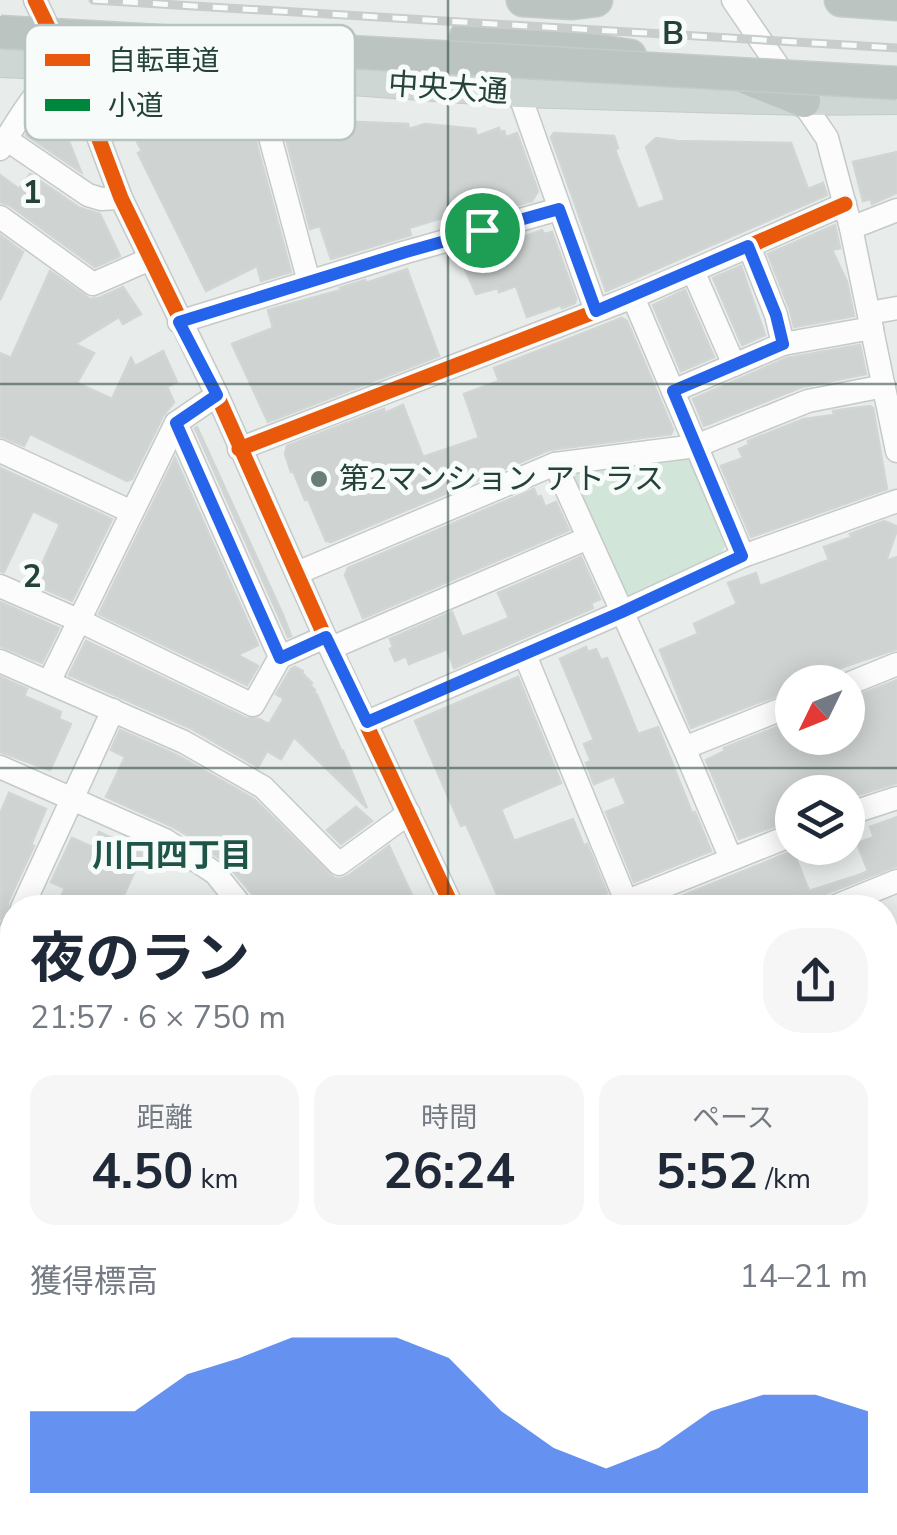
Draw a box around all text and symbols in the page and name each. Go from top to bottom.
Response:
text: B [662,12,684,55]
legend [25,25,355,140]
text: 自転車道 [108,42,220,80]
street label: 中央大通 [387,64,509,113]
text: 小道 [108,87,164,125]
text: 1 [22,171,42,214]
pin [440,188,525,273]
icon: arrive [455,203,510,258]
place label: 第2マンション アトラス [339,459,664,500]
marker: 第2マンション アトラス [308,468,330,490]
text: 2 [22,555,42,598]
north arrow [775,665,865,755]
map controls [775,665,865,865]
button: layers [775,775,865,865]
district label: 川口四丁目 [92,834,252,877]
text: 夜のラン [30,921,250,996]
button: share [763,928,868,1033]
text: 21:57 · 6 × 750 m [30,996,286,1039]
text: 距離 [137,1099,193,1137]
text: 時間 [421,1099,477,1137]
text: ペース [692,1099,775,1137]
text: 4.50 [91,1137,193,1206]
text: 26:24 [383,1137,515,1206]
text: 5:52 [656,1137,758,1206]
text: km [193,1160,238,1198]
text: /km [758,1160,811,1198]
text: 14–21 m [740,1255,868,1298]
text: 獲得標高 [30,1260,158,1303]

